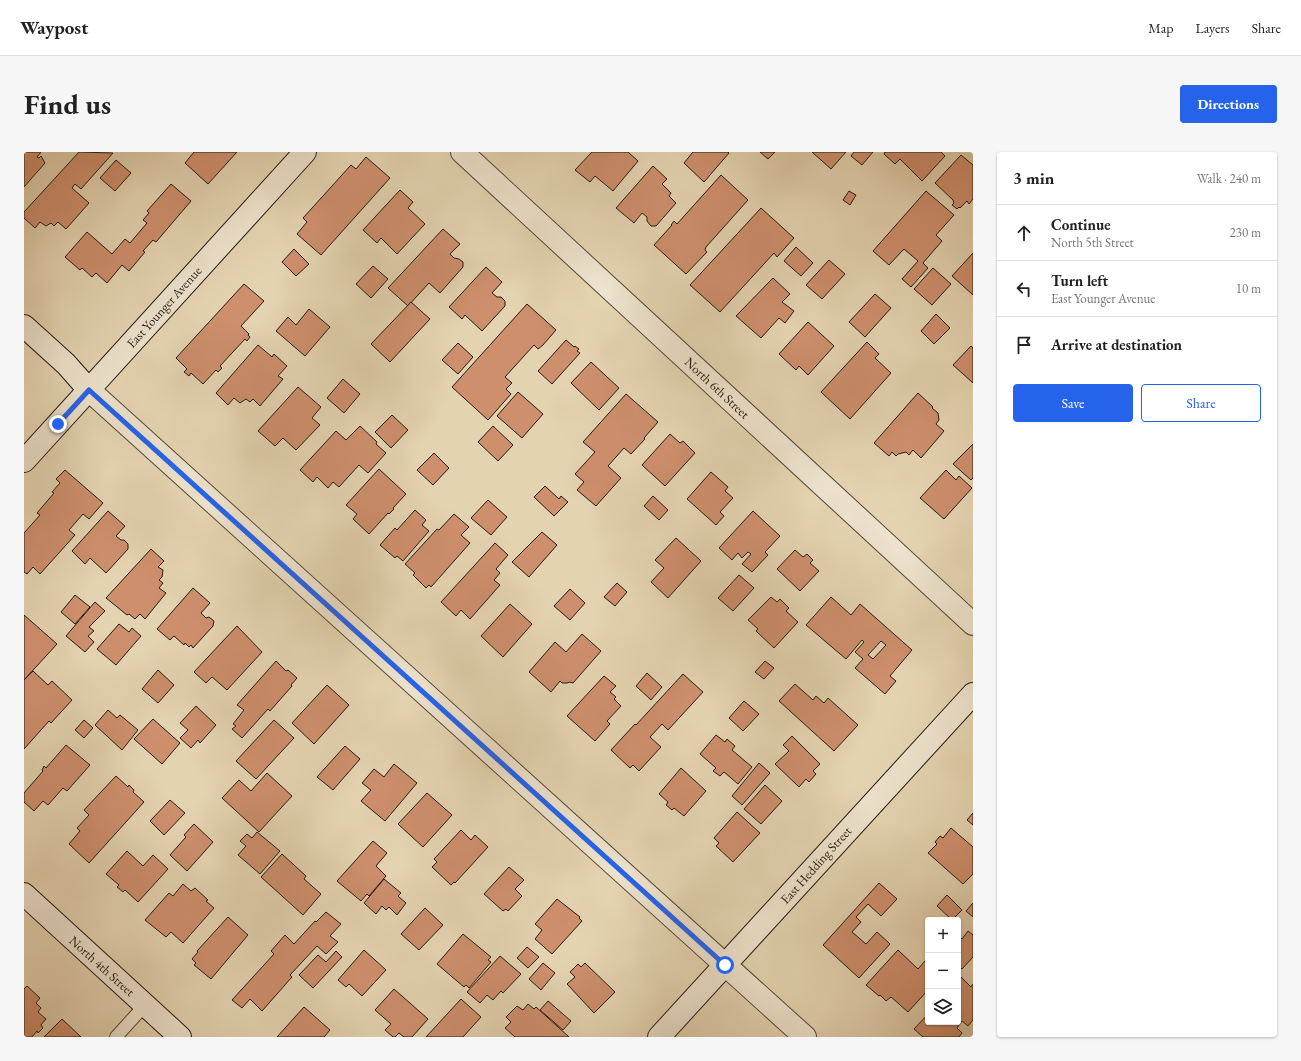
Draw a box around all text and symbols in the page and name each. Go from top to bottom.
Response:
text: Waypost [20,15,88,40]
text: Map [1148,19,1173,37]
text: Layers [1195,19,1230,37]
text: Share [1252,19,1281,37]
button: Directions [1180,85,1277,123]
text: Find us [24,86,111,122]
text: 3 min [1013,167,1054,189]
text: Walk · 240 m [1197,170,1261,187]
text: Continue [1051,215,1111,234]
icon: ahead [1013,222,1035,244]
text: 230 m [1230,224,1261,241]
text: North 5th Street [1051,234,1134,251]
street label: East Younger Avenue [123,263,205,351]
text: Turn left [1051,271,1108,290]
icon: left [1013,278,1035,300]
text: 10 m [1236,280,1261,297]
text: East Younger Avenue [1051,290,1155,307]
icon: arrive [1013,334,1035,356]
text: Arrive at destination [1051,335,1182,354]
street label: North 6th Street [681,354,753,422]
button: Save [1013,384,1133,422]
button: Share [1141,384,1261,422]
route end [49,415,67,433]
street label: East Hedding Street [777,823,855,907]
map controls [925,917,961,1025]
button: + [925,917,961,953]
street label: North 4th Street [66,932,138,1000]
button: − [925,953,961,989]
route start [716,956,734,974]
button: layers [925,989,961,1025]

